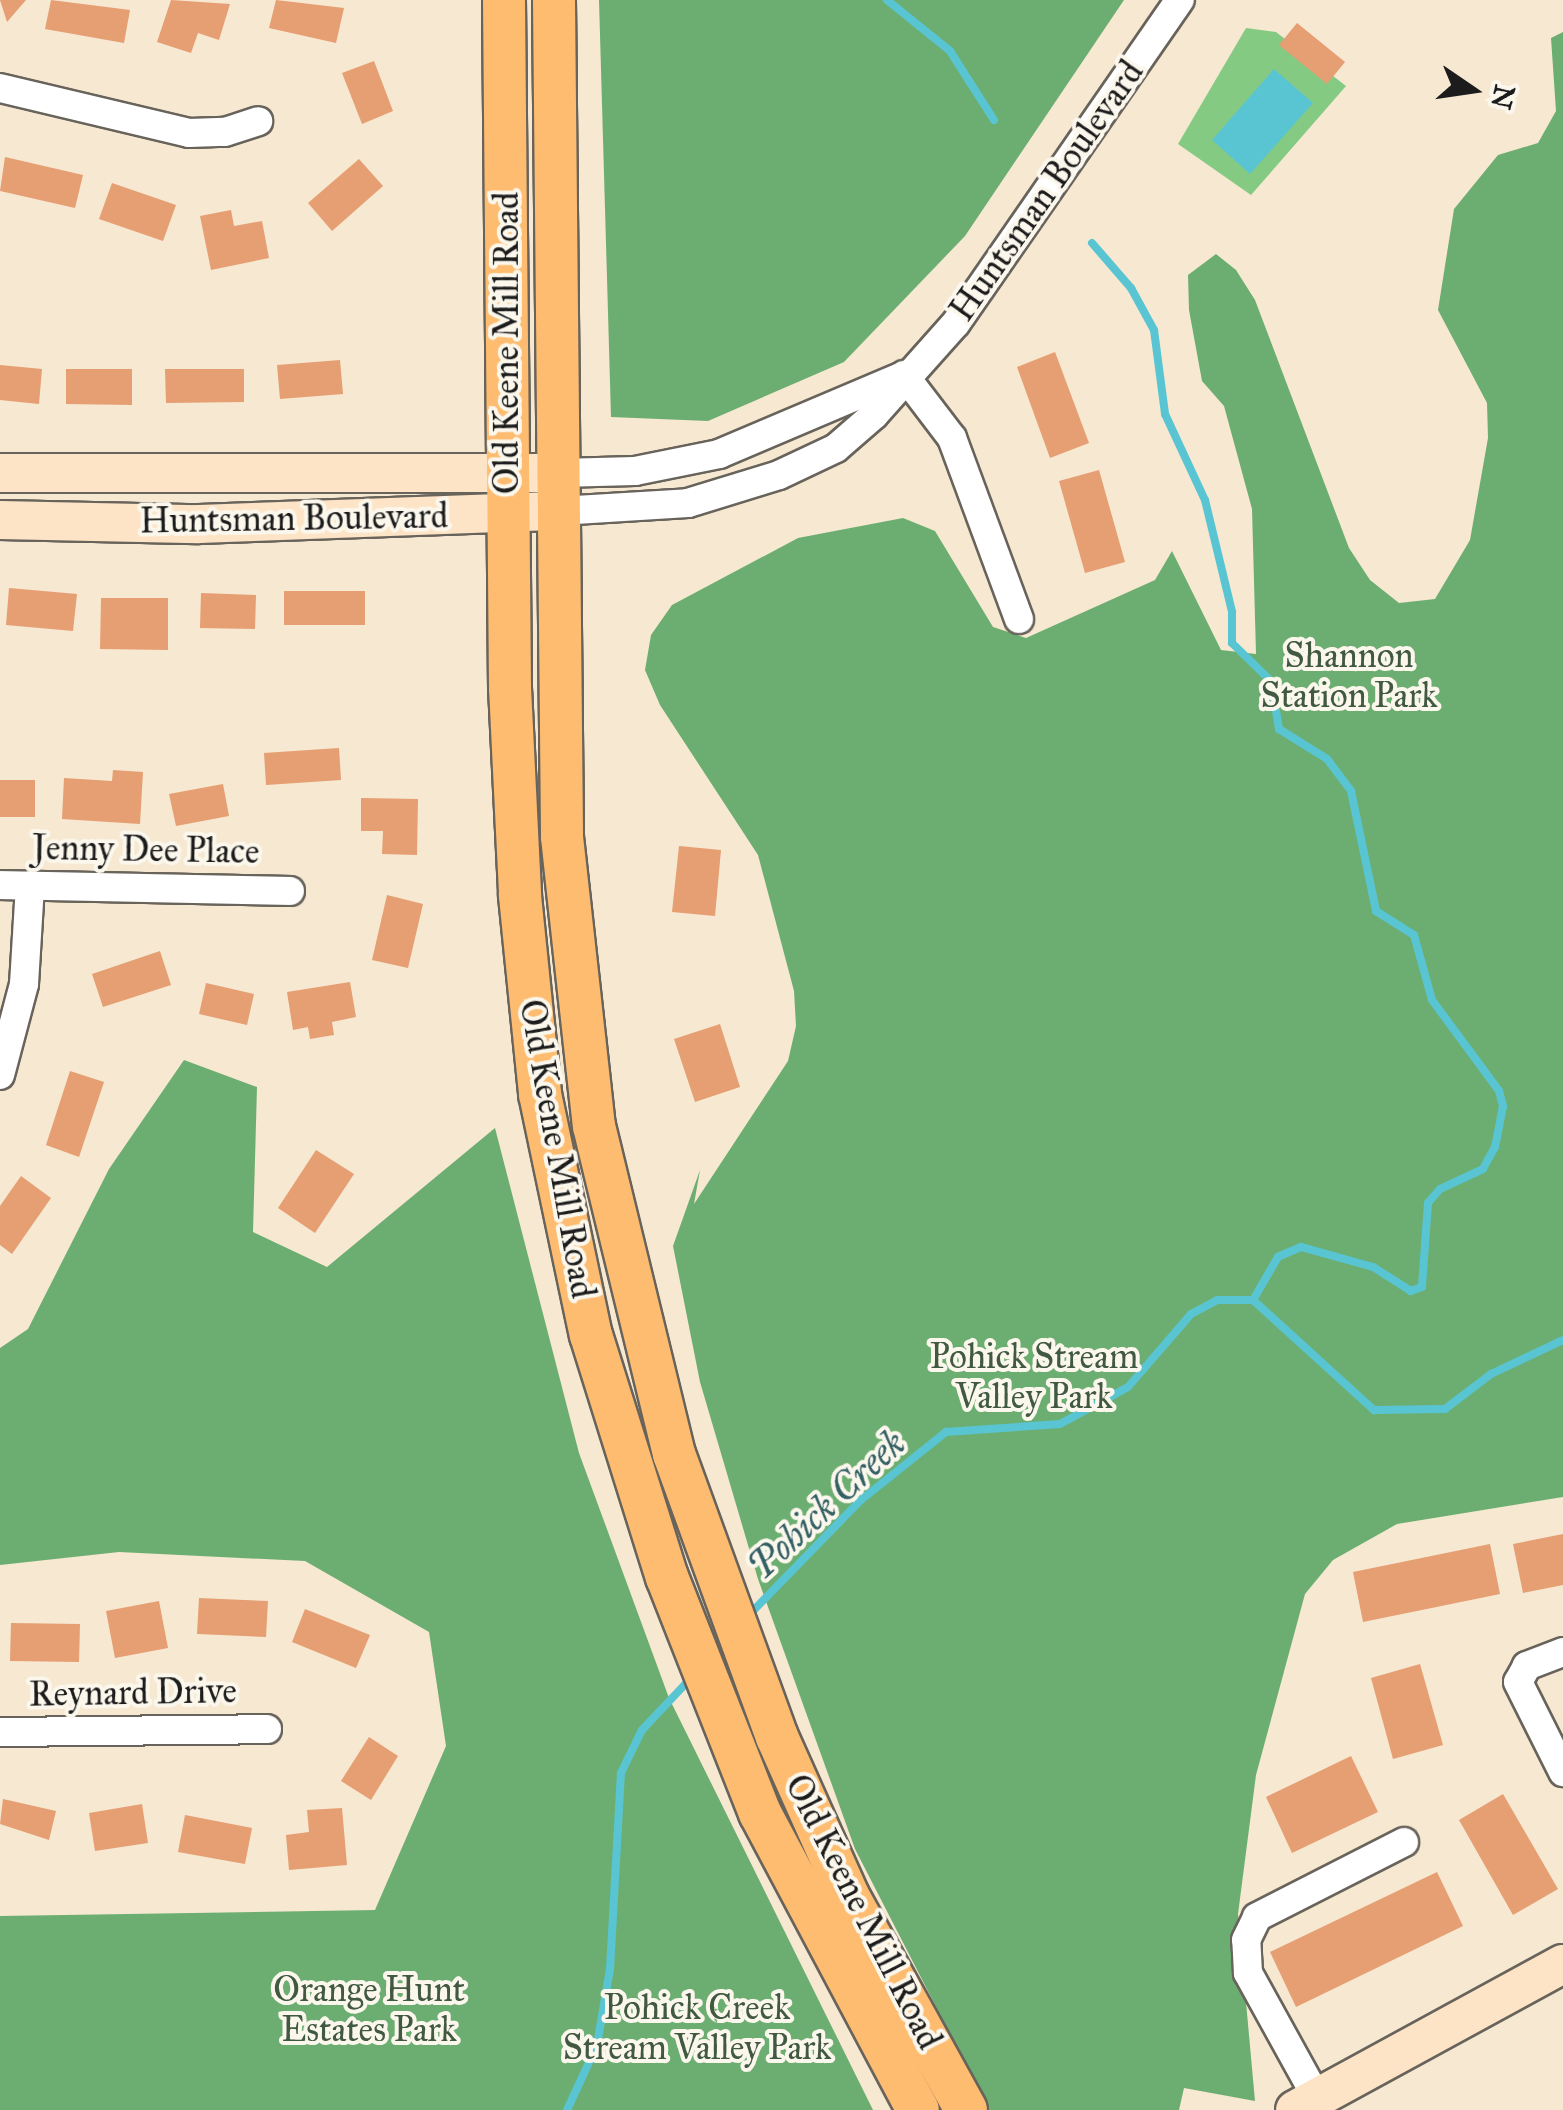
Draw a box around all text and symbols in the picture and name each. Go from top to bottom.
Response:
north arrow [1423,40,1523,140]
street label: Huntsman Boulevard [941,53,1153,329]
text: N [1483,81,1522,112]
street label: Old Keene Mill Road [486,192,528,494]
street label: Huntsman Boulevard [139,495,449,543]
park label: Shannon Station Park [1261,635,1437,717]
street label: Jenny Dee Place [32,827,260,873]
street label: Old Keene Mill Road [510,996,604,1302]
park label: Pohick Stream Valley Park [930,1336,1138,1418]
water label: Pohick Creek [739,1421,915,1589]
street label: Reynard Drive [29,1670,237,1716]
street label: Old Keene Mill Road [776,1768,950,2056]
park label: Orange Hunt Estates Park [273,1969,465,2051]
park label: Pohick Creek Stream Valley Park [563,1987,831,2069]

